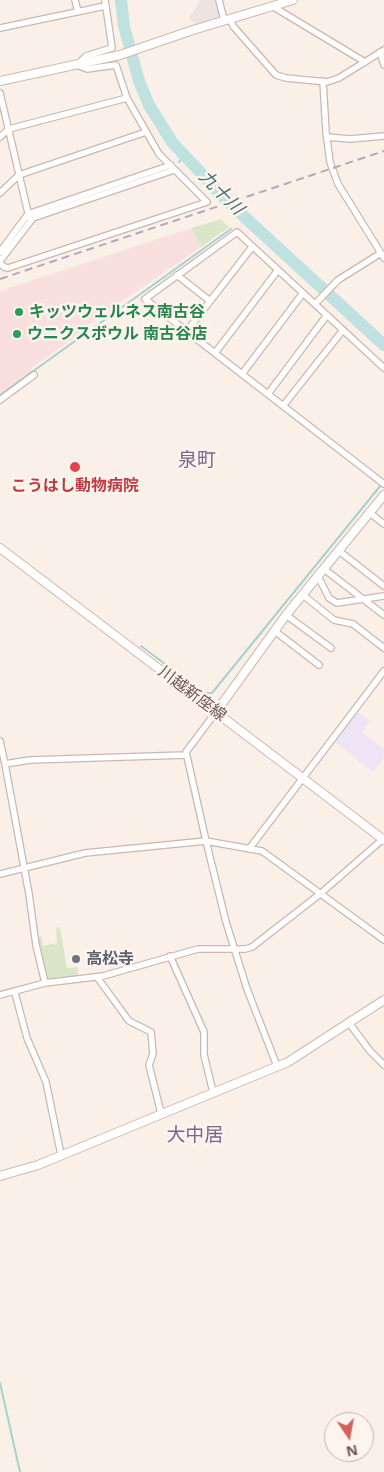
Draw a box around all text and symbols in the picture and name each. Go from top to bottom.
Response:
water label: 九十川 [194,166,248,220]
place label: キッツウェルネス南古谷 [29,302,205,322]
marker: キッツウェルネス南古谷 [13,306,25,318]
place label: ウニクスボウル 南古谷店 [27,324,207,344]
marker: ウニクスボウル 南古谷店 [11,328,23,340]
district label: 泉町 [178,450,216,472]
marker: こうはし動物病院 [68,460,82,474]
place label: こうはし動物病院 [11,476,139,496]
street label: 川越新座線 [154,662,230,726]
place label: 高松寺 [86,949,134,969]
marker: 高松寺 [70,953,82,965]
district label: 大中居 [167,1125,223,1147]
north arrow [324,1412,374,1462]
text: N [344,1441,360,1462]

